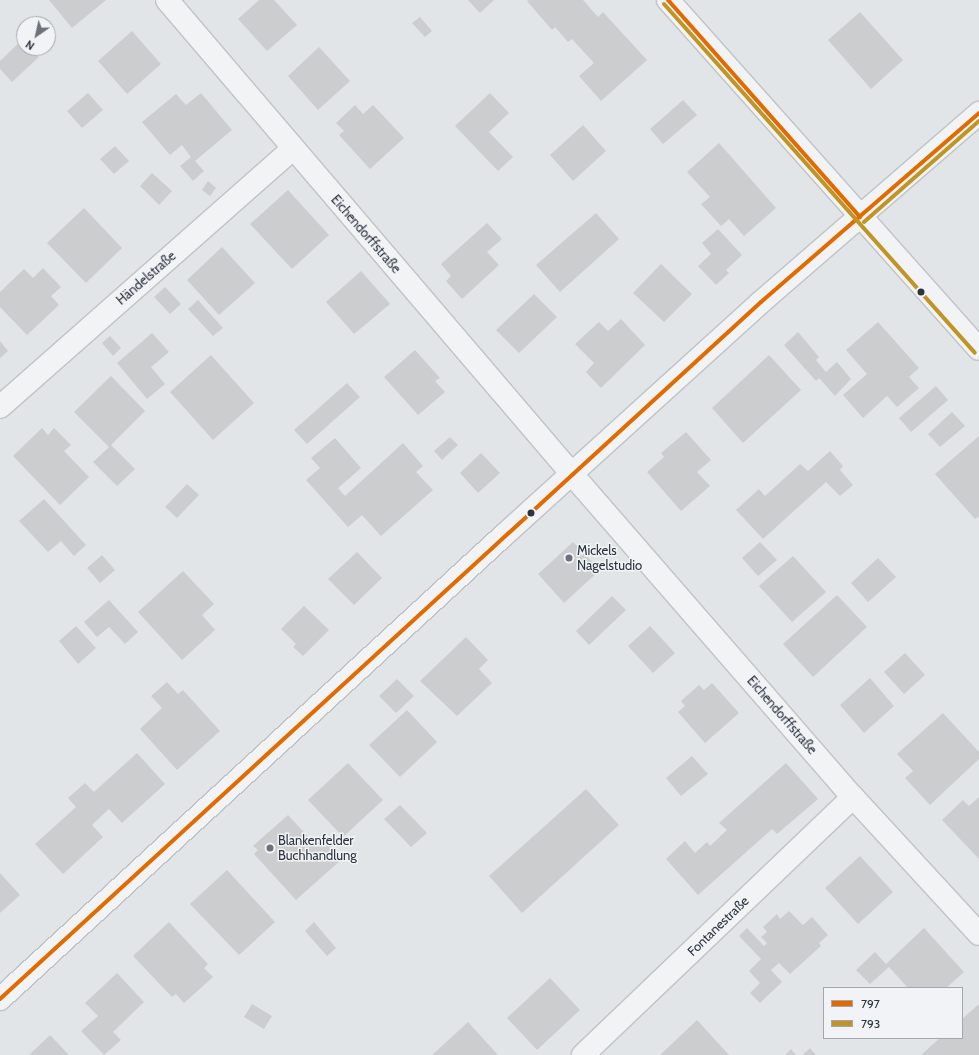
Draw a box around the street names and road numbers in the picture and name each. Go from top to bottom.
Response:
street label: Eichendorffstraße [328,192,404,276]
street label: Händelstraße [113,248,179,308]
street label: Eichendorffstraße [744,673,820,757]
street label: Fontanestraße [684,893,752,959]

